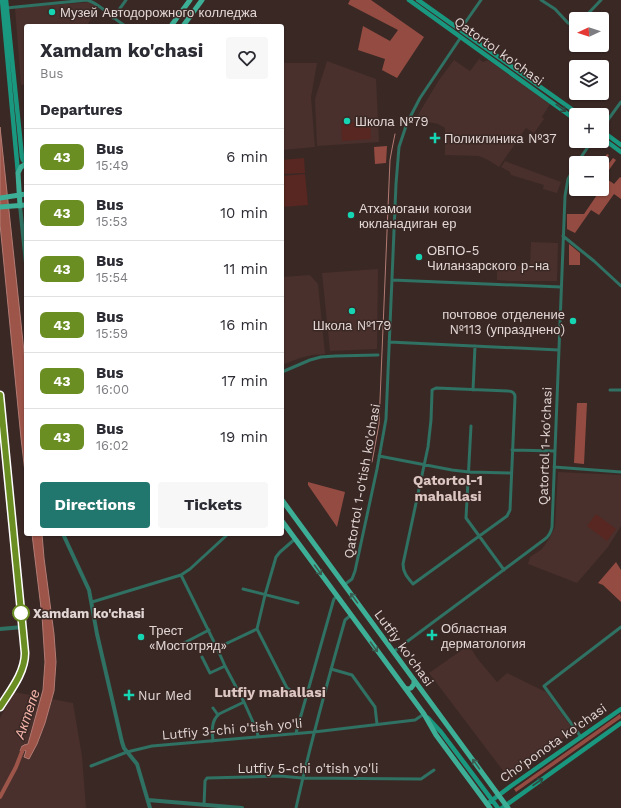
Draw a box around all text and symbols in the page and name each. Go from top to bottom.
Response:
place label: Музей Автодорожного колледжа [60,5,258,20]
marker: Музей Автодорожного колледжа [47,7,57,17]
north arrow [569,12,609,52]
map controls [569,12,609,196]
street label: Qatortol ko'chasi [451,14,547,88]
button: heart [226,37,268,79]
text: Xamdam ko'chasi [40,39,203,62]
button: layers [569,60,609,100]
text: Bus [40,66,63,81]
text: Departures [40,101,123,119]
one-way arrow [555,104,566,112]
button: + [569,108,609,148]
place label: Школа №79 [355,114,428,129]
marker: Школа №79 [342,116,352,126]
place label: Поликлиника №37 [444,131,556,146]
marker: Поликлиника №37 [429,132,441,144]
text: Bus [96,140,124,158]
text: 6 min [226,148,268,166]
text: 43 [53,149,71,165]
button: − [569,156,609,196]
text: 15:49 [96,158,128,173]
text: Bus [96,196,124,214]
place label: Атхамогани когози юкланадиган ер [359,201,471,231]
text: 10 min [220,204,268,222]
text: 43 [53,205,71,221]
marker: Атхамогани когози юкланадиган ер [346,210,356,220]
text: 15:53 [96,214,128,229]
place label: ОВПО-5 Чиланзарского р-на [427,243,550,273]
text: Bus [96,252,124,270]
marker: ОВПО-5 Чиланзарского р-на [414,252,424,262]
text: 11 min [224,260,268,278]
text: 43 [53,261,71,277]
text: 15:54 [96,270,128,285]
marker: Школа №179 [347,306,357,316]
place label: почтовое отделение №113 (упразднено) [442,307,565,337]
text: Bus [96,308,124,326]
text: 16 min [220,316,268,334]
marker: почтовое отделение №113 (упразднено) [568,316,578,326]
text: 43 [53,317,71,333]
place label: Школа №179 [313,318,391,333]
text: 15:59 [96,326,128,341]
text: Bus [96,364,124,382]
text: 17 min [221,372,268,390]
text: 43 [53,373,71,389]
text: 16:00 [96,382,129,397]
street label: Qatortol 1-ko'chasi [535,387,555,505]
street label: Qatortol 1-o'tish ko'chasi [341,402,383,560]
text: Bus [96,420,124,438]
text: 19 min [220,428,268,446]
text: 43 [53,429,71,445]
text: 16:02 [96,438,129,453]
district label: Qatortol-1 mahallasi [413,472,483,504]
button: Directions [40,482,150,528]
button: Tickets [158,482,268,528]
one-way arrow [314,564,322,575]
one-way arrow [349,592,358,603]
marker: Xamdam ko'chasi [12,604,30,622]
place label: Xamdam ko'chasi [33,606,145,621]
street label: Lutfiy ko'chasi [371,607,437,689]
place label: Областная дерматология [441,621,526,651]
place label: Трест «Мостотряд» [149,623,227,653]
marker: Областная дерматология [426,629,438,641]
marker: Трест «Мостотряд» [136,632,146,642]
one-way arrow [370,641,379,652]
district label: Lutfiy mahallasi [214,684,326,700]
water label: Актепе [11,687,43,742]
place label: Nur Med [138,688,192,703]
marker: Nur Med [123,689,135,701]
street label: Cho'ponota ko'chasi [497,701,609,785]
street label: Lutfiy 3-chi o'tish yo'li [161,715,303,743]
one-way arrow [471,759,480,770]
street label: Lutfiy 5-chi o'tish yo'li [238,761,378,776]
one-way arrow [532,778,543,787]

